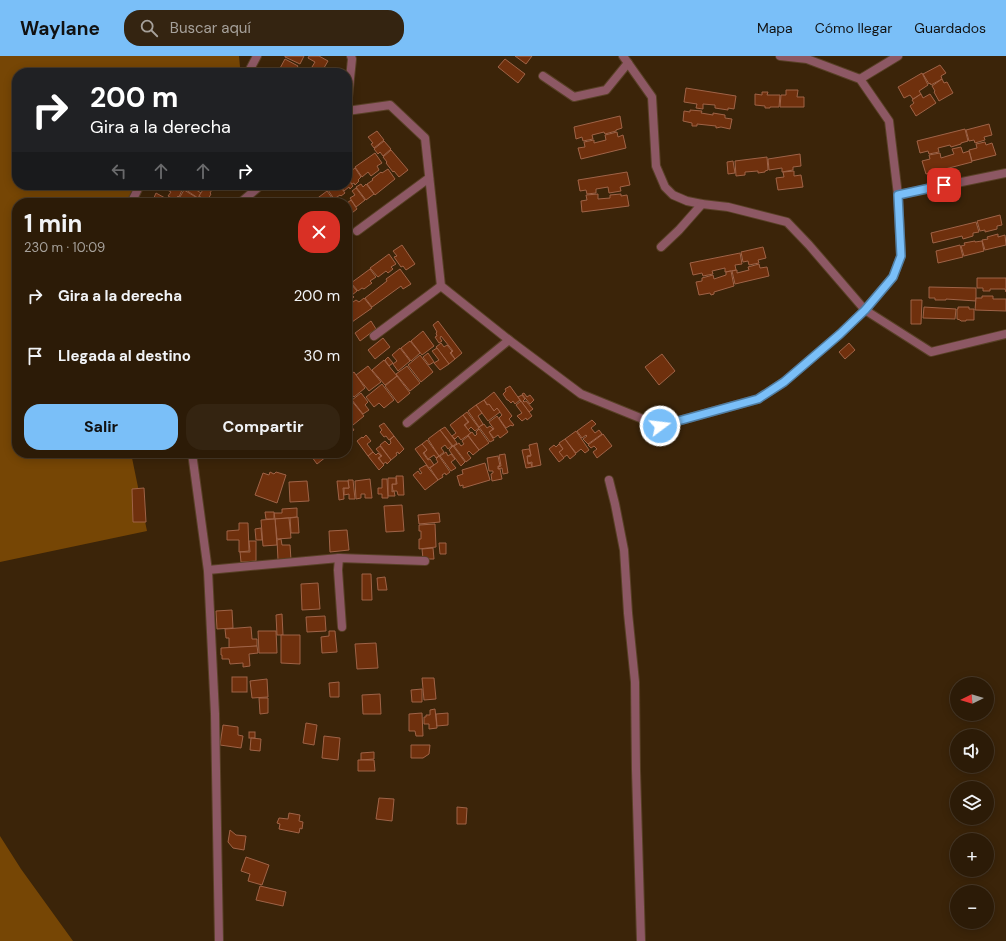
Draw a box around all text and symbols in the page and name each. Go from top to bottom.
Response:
search box [124,10,404,46]
text: Waylane [20,16,100,41]
icon: search [138,17,160,39]
text: Buscar aquí [170,18,251,38]
text: Mapa [757,19,793,37]
text: Cómo llegar [815,19,892,37]
text: Guardados [914,19,986,37]
text: 200 m [90,79,178,116]
icon: right [24,84,76,136]
text: Gira a la derecha [90,115,231,139]
icon: left [108,160,130,182]
icon: ahead [150,160,172,182]
icon: ahead [192,160,214,182]
icon: right [234,160,256,182]
pin [927,168,961,202]
icon: arrive [933,174,955,196]
text: 1 min [24,208,82,239]
button: close [298,211,340,253]
text: 230 m · 10:09 [24,239,105,256]
icon: right [24,285,46,307]
text: Gira a la derecha [58,286,182,306]
text: 200 m [294,286,340,306]
icon: arrive [24,345,46,367]
text: Llegada al destino [58,346,191,366]
text: 30 m [304,346,340,366]
button: Salir [24,404,178,450]
button: Compartir [186,404,340,450]
position arrow [639,405,681,447]
north arrow [950,677,994,721]
map controls [950,677,994,929]
button: sound [950,729,994,773]
button: layers [950,781,994,825]
button: + [950,833,994,877]
button: − [950,885,994,929]

